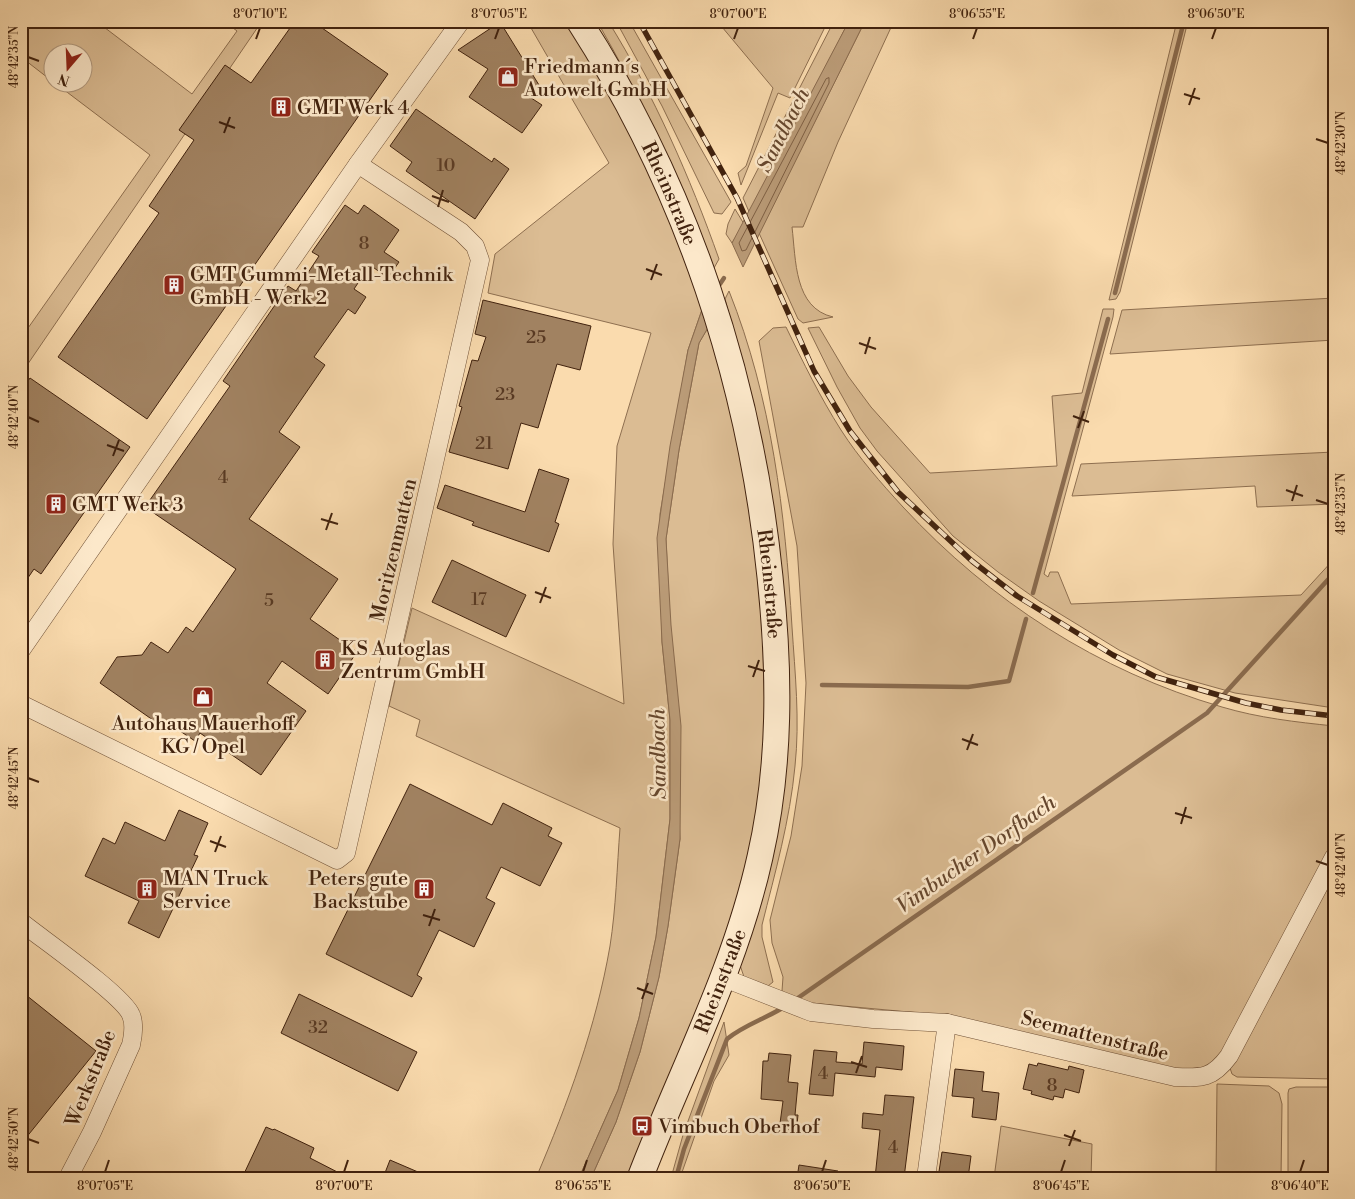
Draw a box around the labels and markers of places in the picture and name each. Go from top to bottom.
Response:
place label: Friedmann´s Autowelt GmbH [523,55,667,103]
shop icon: Friedmann´s Autowelt GmbH [496,65,520,89]
building icon: GMT Werk 4 [269,95,293,119]
place label: GMT Werk 4 [297,96,410,121]
place label: GMT Gummi-Metall-Technik GmbH - Werk 2 [190,263,454,311]
building icon: GMT Gummi-Metall-Technik GmbH - Werk 2 [162,273,186,297]
building icon: GMT Werk 3 [44,492,68,516]
place label: GMT Werk 3 [72,493,184,518]
place label: KS Autoglas Zentrum GmbH [341,637,485,685]
building icon: KS Autoglas Zentrum GmbH [313,648,337,672]
shop icon: Autohaus Mauerhoff KG / Opel [191,685,215,709]
place label: Autohaus Mauerhoff KG / Opel [111,712,295,760]
place label: MAN Truck Service [163,867,269,915]
place label: Peters gute Backstube [308,867,408,915]
building icon: MAN Truck Service [135,877,159,901]
building icon: Peters gute Backstube [412,877,436,901]
bus stop icon: Vimbuch Oberhof [630,1114,654,1138]
place label: Vimbuch Oberhof [657,1115,820,1140]

